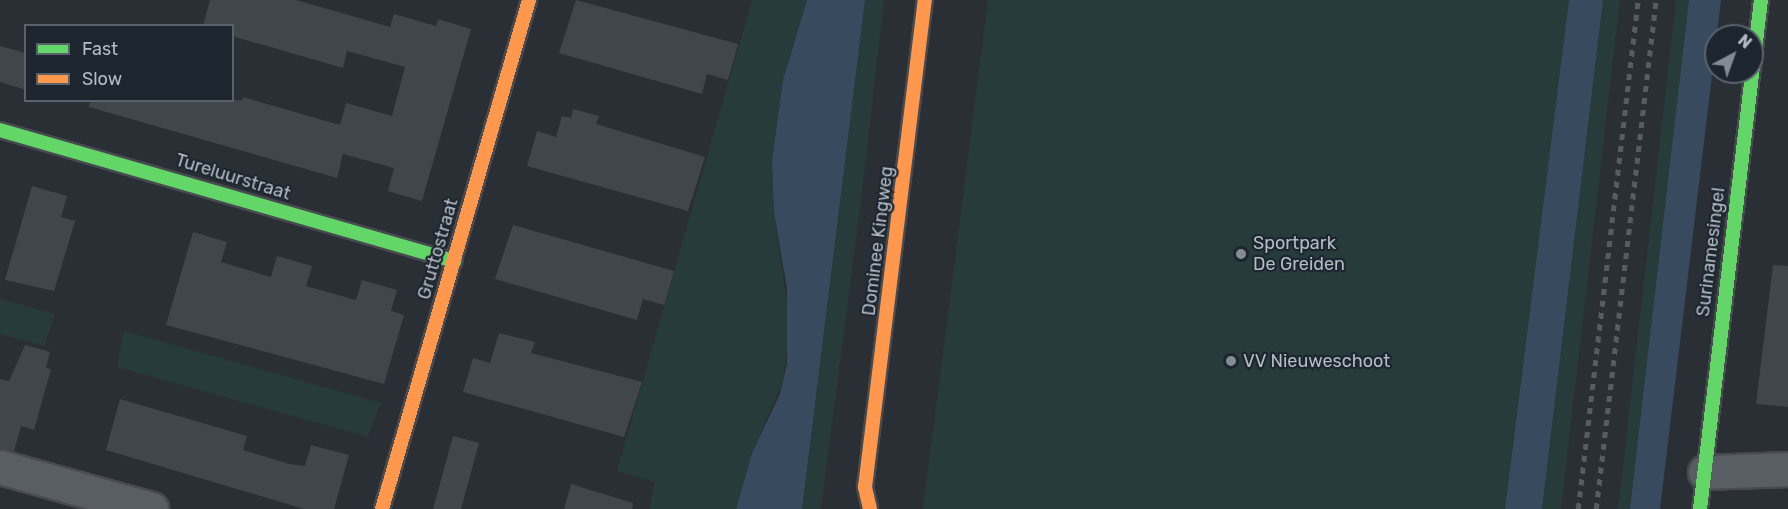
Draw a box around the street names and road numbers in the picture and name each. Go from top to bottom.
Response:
street label: Tureluurstraat [173,149,293,205]
street label: Dominee Kingweg [858,165,898,317]
street label: Surinamesingel [1692,186,1730,318]
street label: Gruttostraat [413,196,463,302]

